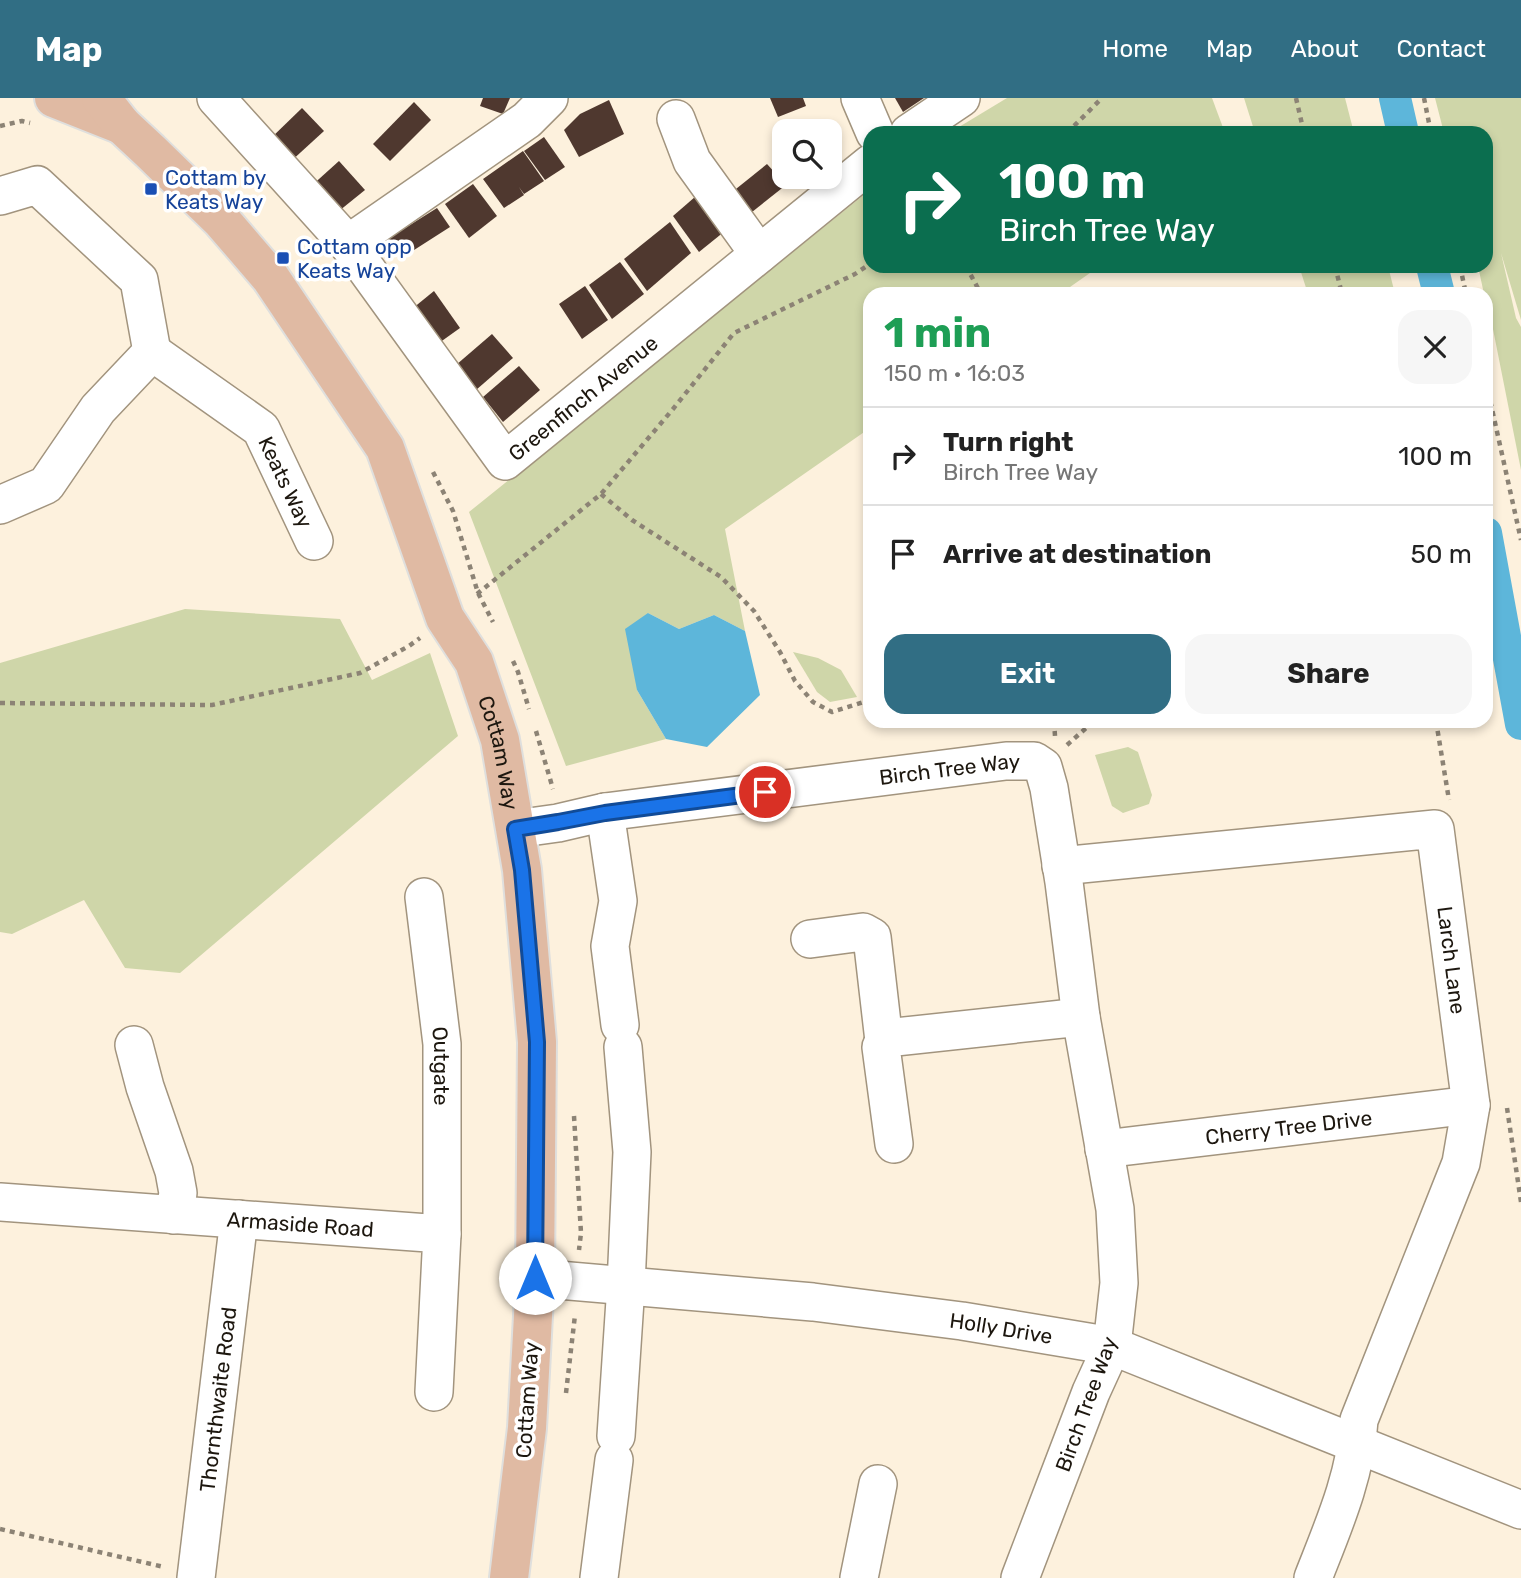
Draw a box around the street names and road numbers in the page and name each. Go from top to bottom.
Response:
street label: Greenfinch Avenue [503,330,662,466]
street label: Keats Way [254,432,319,532]
street label: Cottam Way [474,692,524,812]
street label: Birch Tree Way [878,748,1020,790]
street label: Larch Lane [1433,905,1472,1016]
street label: Outgate [427,1025,455,1105]
street label: Cherry Tree Drive [1204,1104,1373,1149]
street label: Armaside Road [226,1206,375,1242]
street label: Thornthwaite Road [194,1305,241,1493]
street label: Holly Drive [948,1307,1055,1348]
street label: Birch Tree Way [1050,1333,1122,1475]
street label: Cottam Way [510,1341,544,1459]

